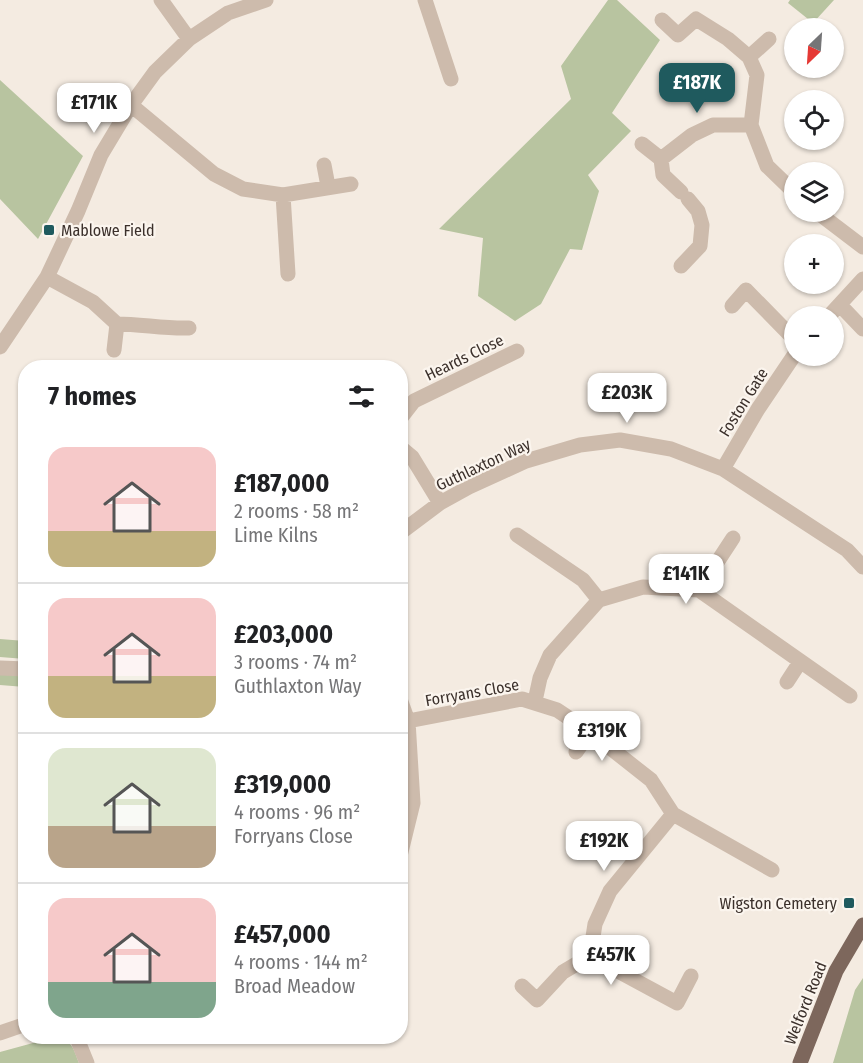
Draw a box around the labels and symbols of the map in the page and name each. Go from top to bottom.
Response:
north arrow [784,18,844,78]
pin: £187K [655,63,739,114]
pin: £171K [52,83,136,134]
place label: Mablowe Field [61,221,155,240]
marker: Mablowe Field [42,223,56,237]
street label: Heards Close [422,330,507,385]
street label: Foston Gate [715,364,772,440]
pin: £203K [585,373,669,424]
street label: Guthlaxton Way [433,434,534,495]
pin: £141K [644,554,728,605]
street label: Forryans Close [424,675,521,710]
pin: £319K [560,711,644,762]
pin: £192K [562,821,646,872]
place label: Wigston Cemetery [720,894,838,913]
marker: Wigston Cemetery [842,896,856,910]
pin: £457K [569,935,653,986]
street label: Welford Road [780,959,831,1047]

